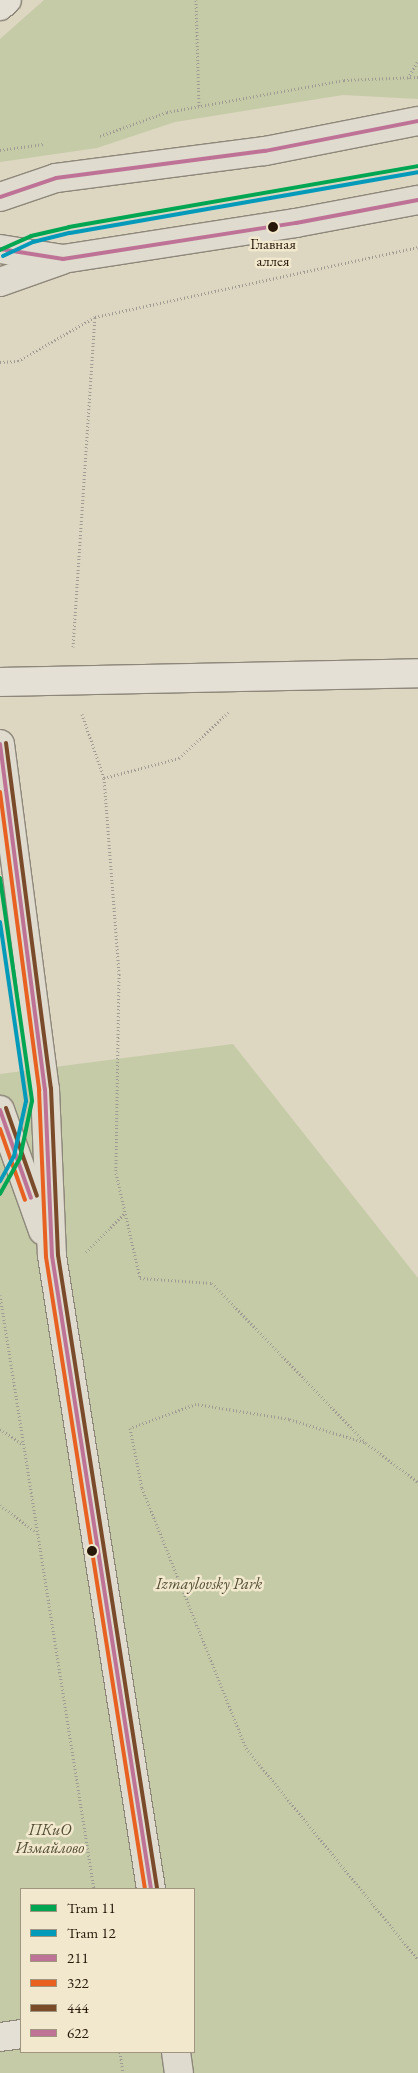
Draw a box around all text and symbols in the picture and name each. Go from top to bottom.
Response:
marker: Главная аллея [268,222,278,232]
place label: Главная аллея [250,234,296,269]
unlabelled marker [87,1546,97,1556]
park label: Izmaylovsky Park [156,1574,262,1594]
park label: ПКиО Измайлово [16,1820,84,1858]
legend [20,1888,195,2053]
text: Tram 11 [67,1898,116,1917]
text: Tram 12 [67,1923,116,1942]
text: 211 [67,1948,89,1967]
text: 322 [67,1973,89,1992]
text: 444 [67,1998,89,2017]
text: 622 [67,2023,89,2042]

